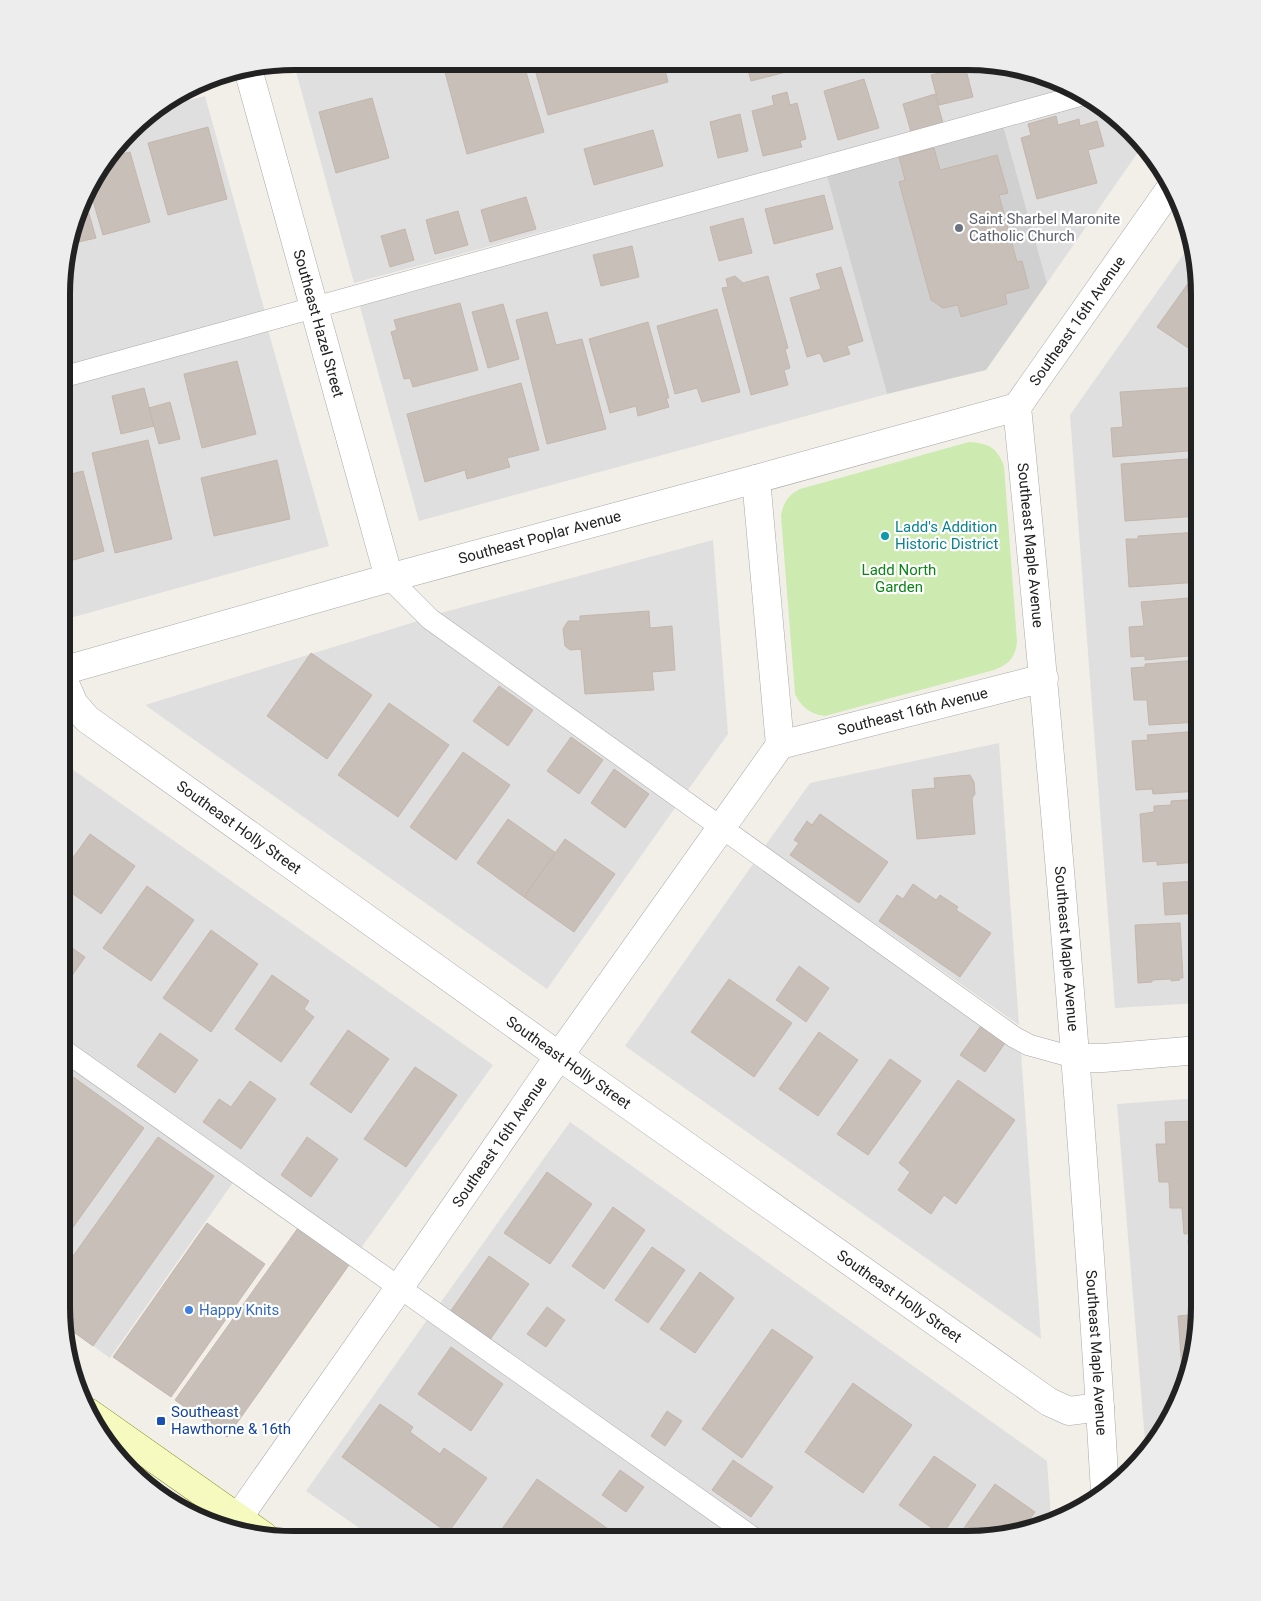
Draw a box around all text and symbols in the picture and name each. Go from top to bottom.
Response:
place label: Saint Sharbel Maronite Catholic Church [969,210,1120,245]
marker: Saint Sharbel Maronite Catholic Church [953,222,965,234]
street label: Southeast Hazel Street [289,247,348,399]
street label: Southeast 16th Avenue [1026,253,1129,389]
street label: Southeast Maple Avenue [1014,462,1047,629]
street label: Southeast Poplar Avenue [456,507,623,568]
place label: Ladd's Addition Historic District [895,518,998,553]
marker: Ladd's Addition Historic District [879,530,891,542]
park label: Ladd North Garden [862,561,936,596]
street label: Southeast 16th Avenue [836,684,990,739]
street label: Southeast Holly Street [173,777,305,878]
street label: Southeast Maple Avenue [1051,865,1082,1032]
street label: Southeast Holly Street [503,1012,634,1113]
street label: Southeast 16th Avenue [448,1073,551,1211]
street label: Southeast Holly Street [833,1246,965,1347]
street label: Southeast Maple Avenue [1082,1269,1111,1436]
place label: Happy Knits [199,1301,279,1319]
marker: Happy Knits [183,1304,195,1316]
place label: Southeast Hawthorne & 16th [171,1403,291,1438]
marker: Southeast Hawthorne & 16th [155,1415,167,1427]

